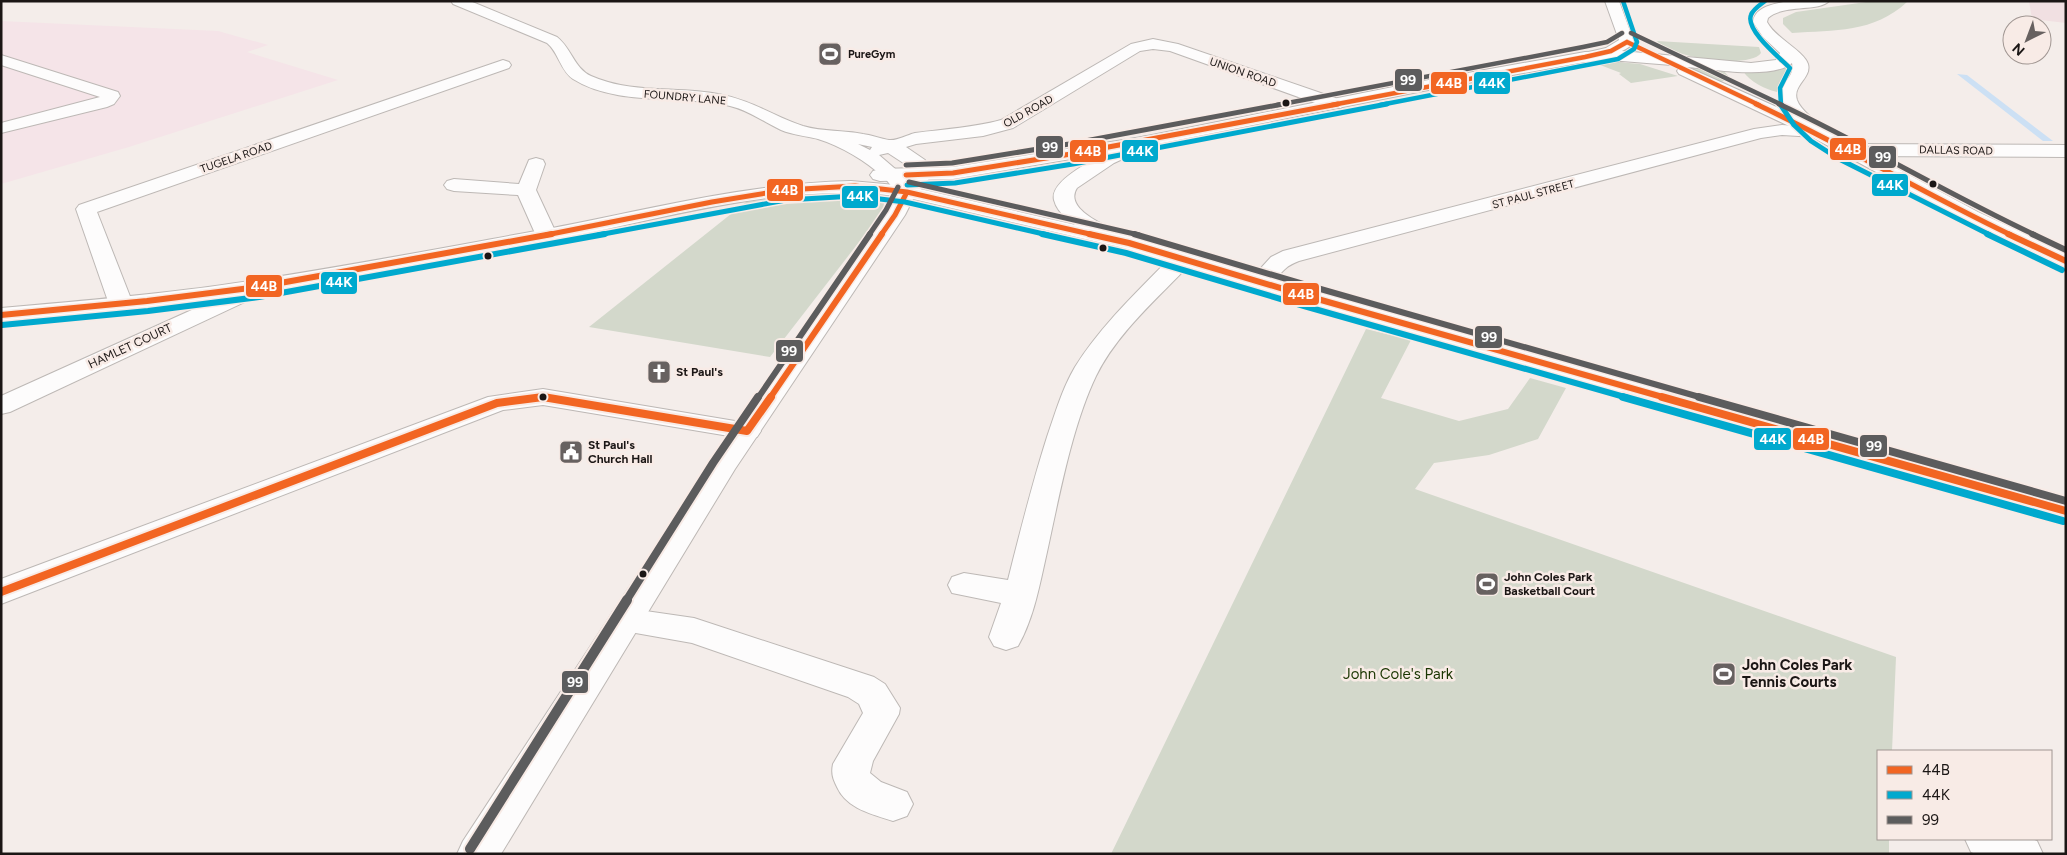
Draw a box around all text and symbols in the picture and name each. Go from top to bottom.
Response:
north arrow [2002,15,2052,65]
text: N [2009,39,2028,59]
sports icon: PureGym [817,41,843,67]
place label: PureGym [848,48,896,61]
street label: UNION ROAD [1208,55,1278,90]
line badge: 99 [1394,68,1423,92]
line badge: 44B [1430,71,1468,95]
line badge: 44K [1473,71,1511,95]
text: 99 [1400,72,1416,89]
text: 44B [1436,75,1463,92]
text: 44K [1478,75,1506,92]
street label: FOUNDRY LANE [643,87,727,108]
street label: OLD ROAD [1001,92,1056,130]
unlabelled marker [1281,98,1291,108]
line badge: 99 [1035,135,1064,159]
line badge: 44B [1829,137,1867,161]
street label: TUGELA ROAD [199,139,274,176]
text: 99 [1042,139,1058,156]
line badge: 44B [1069,139,1107,163]
line badge: 44K [1121,139,1159,163]
text: 44B [1835,141,1862,158]
text: 44B [1075,143,1102,160]
text: 44K [1126,143,1154,160]
street label: DALLAS ROAD [1919,143,1993,158]
line badge: 99 [1868,145,1897,169]
text: 99 [1875,149,1891,166]
line badge: 44K [1871,173,1909,197]
street label: ST PAUL STREET [1491,177,1576,212]
text: 44K [1876,177,1904,194]
line badge: 44B [766,178,804,202]
unlabelled marker [1928,179,1938,189]
text: 44B [772,182,799,199]
line badge: 44K [841,185,879,209]
text: 44K [846,188,874,205]
unlabelled marker [1098,243,1108,253]
unlabelled marker [483,251,493,261]
line badge: 44K [320,271,358,295]
line badge: 44B [245,274,283,298]
text: 44K [325,274,353,291]
text: 44B [251,278,278,295]
line badge: 44B [1282,282,1320,306]
text: 44B [1288,286,1315,303]
street label: HAMLET COURT [86,320,174,372]
line badge: 99 [1474,325,1503,349]
text: 99 [1481,329,1497,346]
line badge: 99 [775,339,804,363]
text: 99 [781,343,797,360]
church icon: St Paul's [646,359,672,385]
place label: St Paul's [676,365,723,379]
unlabelled marker [538,392,548,402]
line badge: 44K [1753,427,1792,451]
line badge: 44B [1792,427,1830,451]
text: 44K [1759,431,1787,448]
text: 44B [1798,431,1825,448]
line badge: 99 [1859,434,1888,458]
place label: St Paul's Church Hall [588,438,653,466]
text: 99 [1866,438,1882,455]
public building icon: St Paul's Church Hall [558,439,584,465]
unlabelled marker [638,569,648,579]
place label: John Coles Park Basketball Court [1504,570,1595,598]
sports icon: John Coles Park Basketball Court [1474,571,1500,597]
place label: John Coles Park Tennis Courts [1742,656,1852,691]
sports icon: John Coles Park Tennis Courts [1711,661,1737,687]
park label: John Cole's Park [1343,665,1454,683]
line badge: 99 [561,670,589,694]
text: 99 [567,674,583,691]
legend [1877,750,2052,840]
text: 44B [1922,761,1950,779]
text: 44K [1922,786,1951,804]
text: 99 [1922,811,1939,829]

